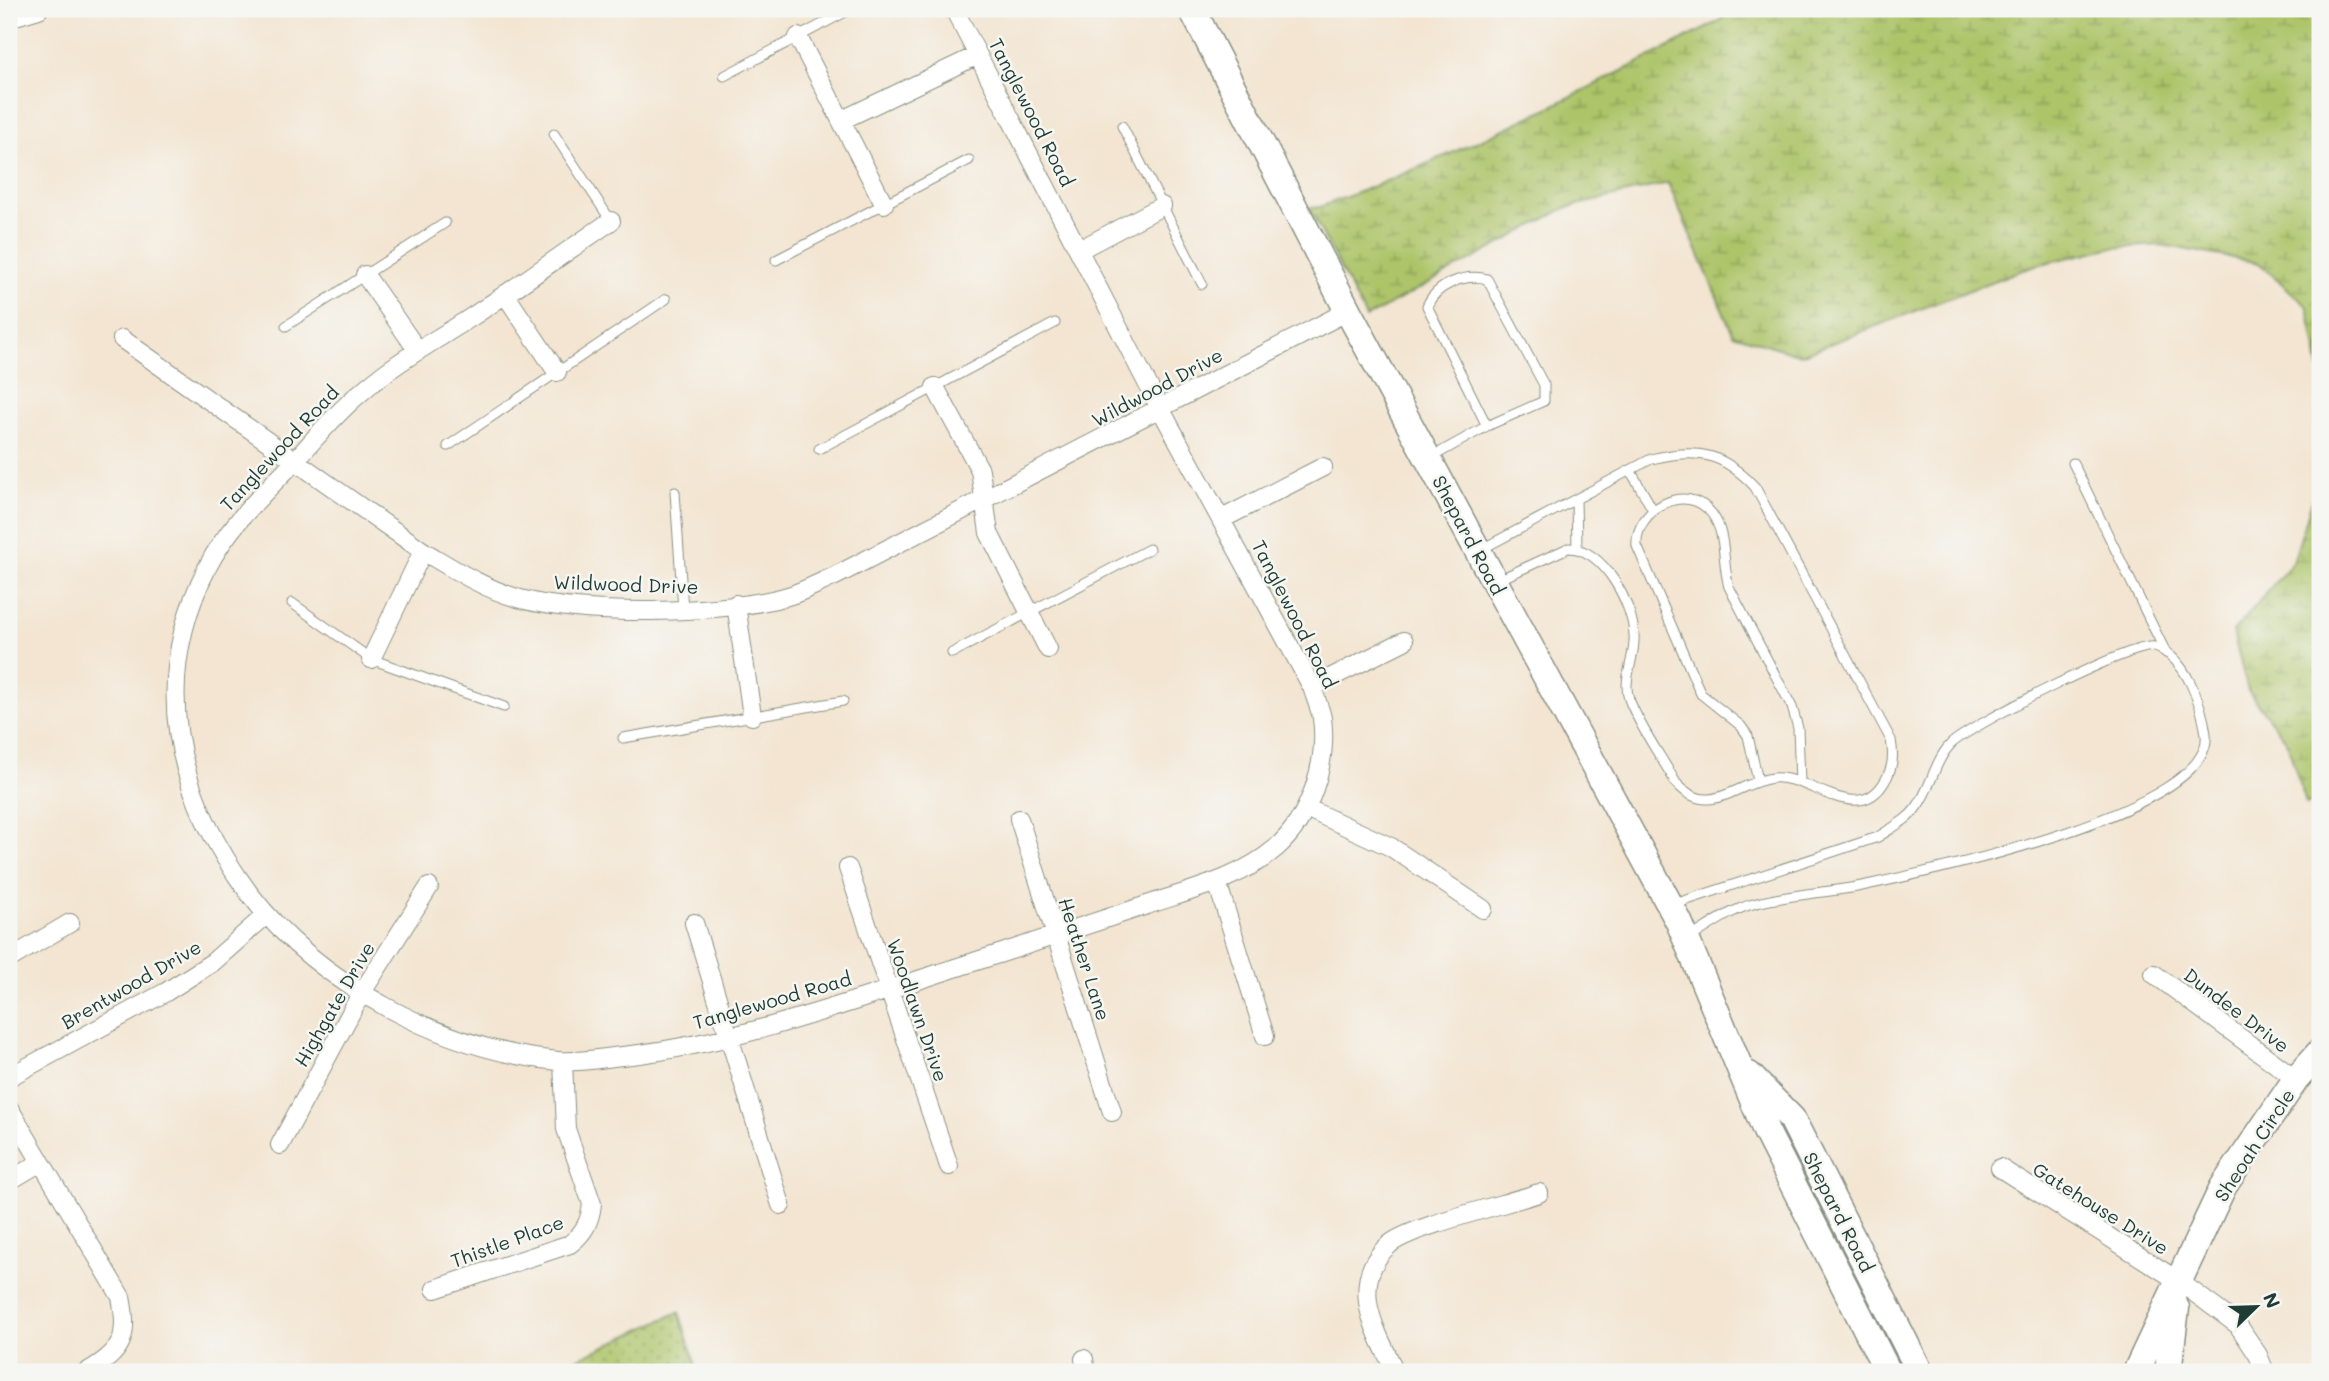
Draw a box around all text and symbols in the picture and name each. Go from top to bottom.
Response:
street label: Tanglewood Road [984,34,1080,190]
street label: Wildwood Drive [1087,342,1227,432]
street label: Tanglewood Road [214,380,344,516]
street label: Shepard Road [1427,471,1511,599]
street label: Tanglewood Road [1247,536,1343,692]
street label: Wildwood Drive [553,569,699,599]
street label: Heather Lane [1053,894,1117,1024]
street label: Brentwood Drive [57,934,205,1034]
street label: Woodlawn Drive [882,935,954,1085]
street label: Highgate Drive [288,937,380,1071]
street label: Dundee Drive [2179,962,2295,1058]
street label: Tanglewood Road [690,965,854,1035]
street label: Sheoah Circle [2208,1084,2300,1206]
street label: Shepard Road [1798,1148,1880,1276]
street label: Gatehouse Drive [2028,1156,2174,1260]
street label: Thistle Place [447,1209,567,1273]
north arrow [2220,1272,2290,1342]
text: N [2258,1289,2286,1312]

